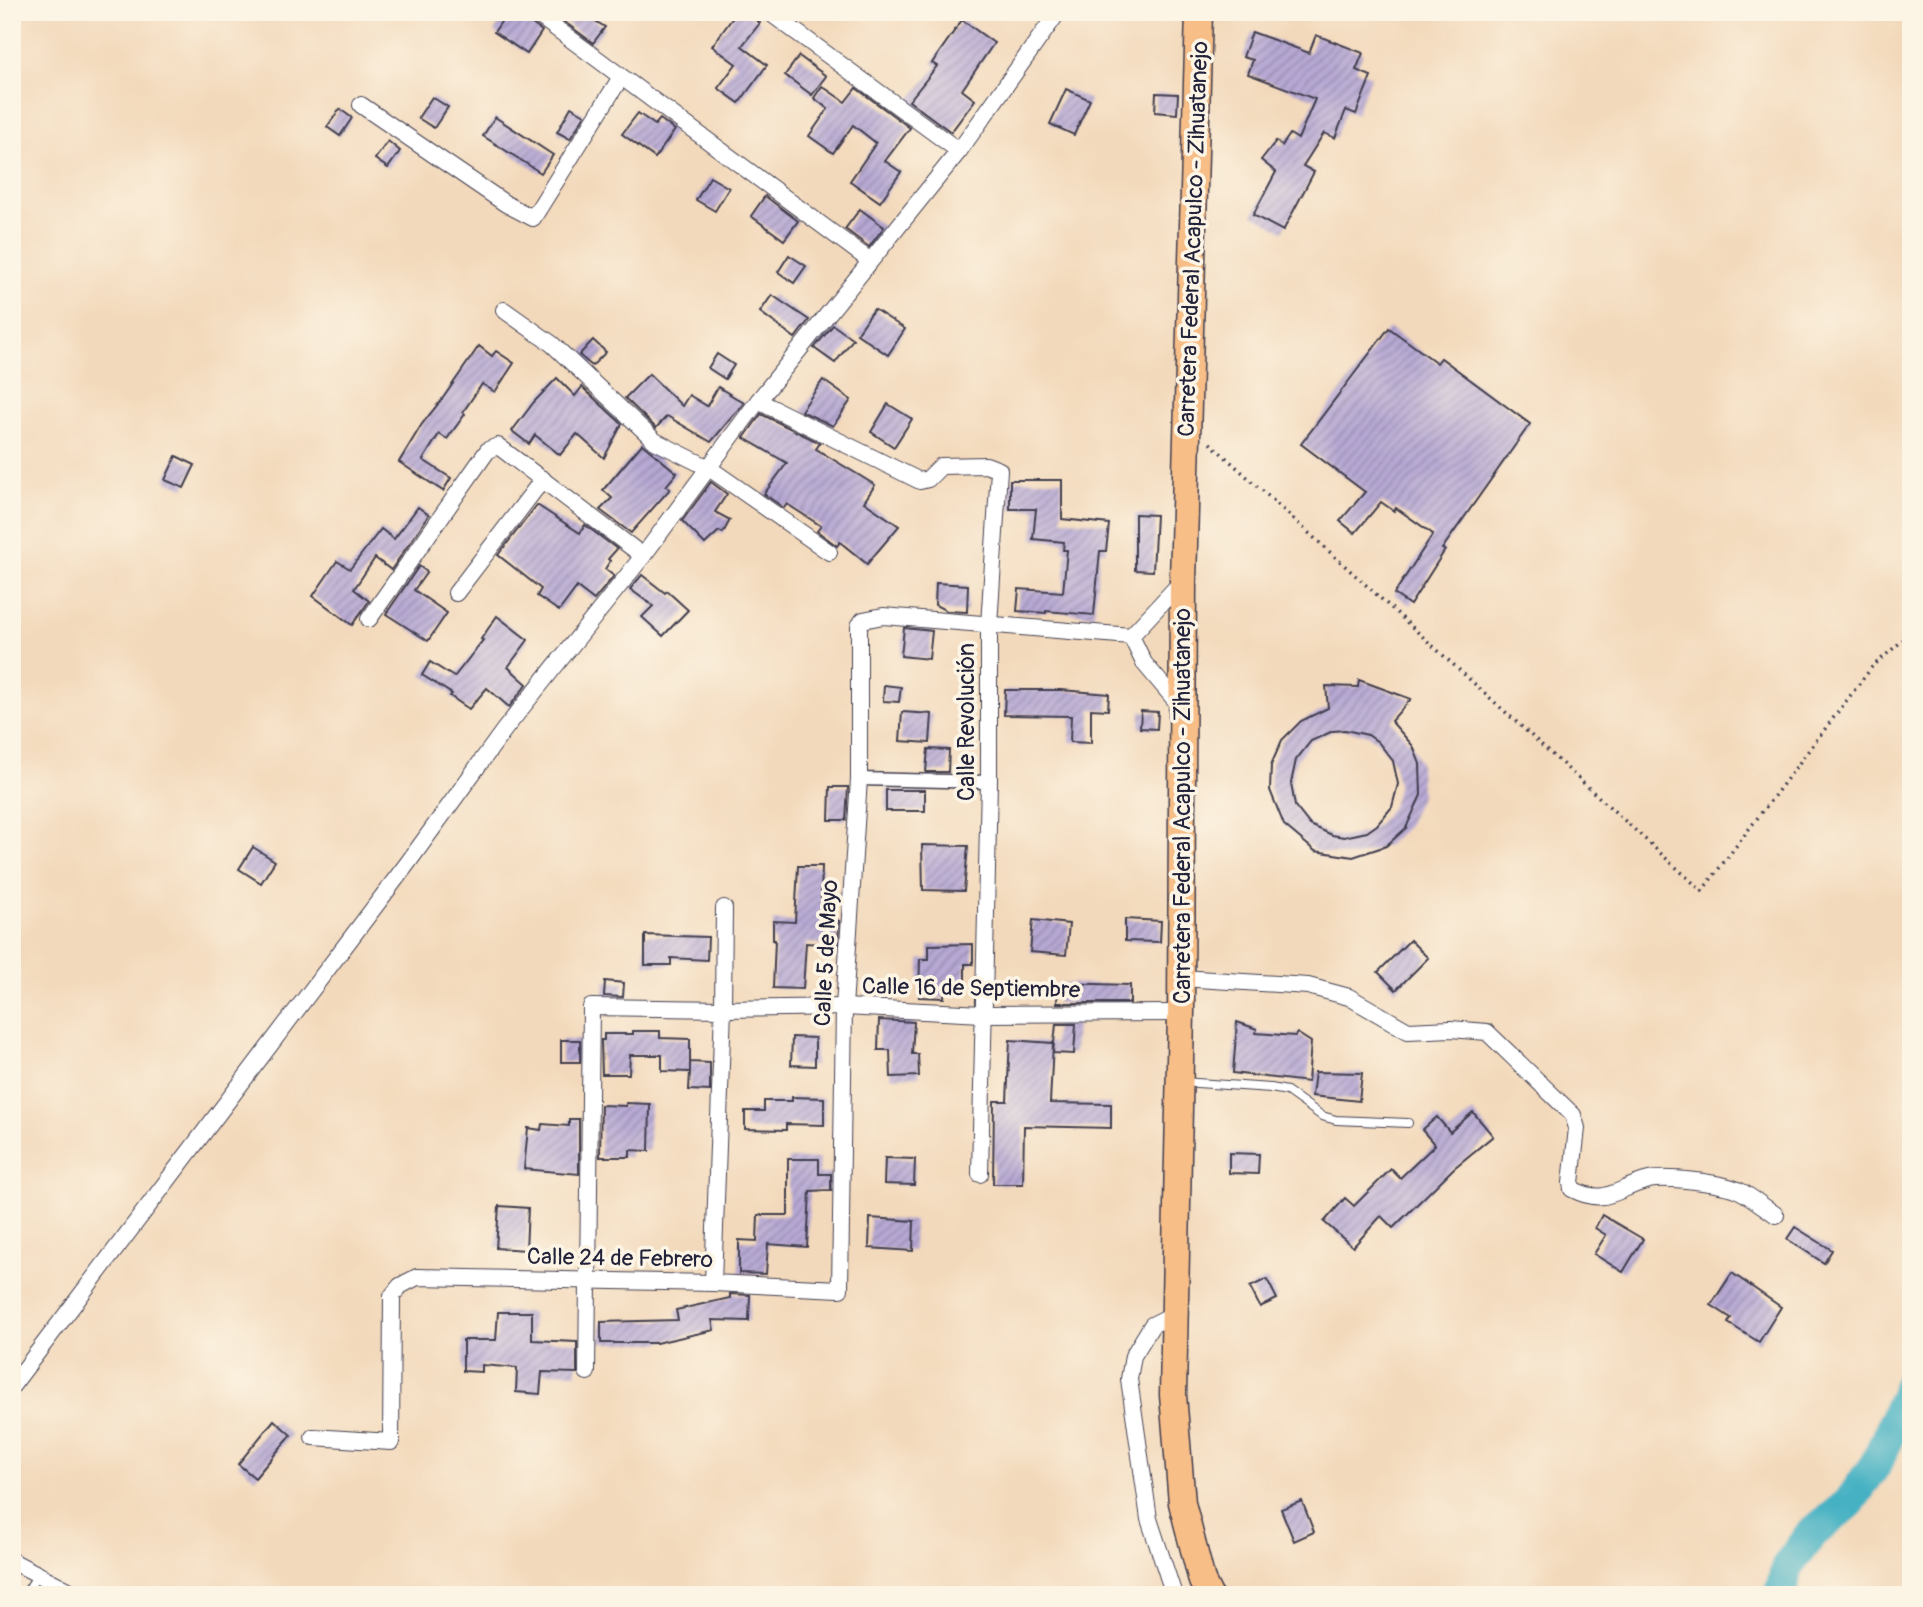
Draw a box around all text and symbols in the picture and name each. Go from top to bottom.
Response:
street label: Carretera Federal Acapulco - Zihuatanejo [1172,41,1214,437]
street label: Carretera Federal Acapulco - Zihuatanejo [1168,608,1197,1004]
street label: Calle Revolución [952,643,981,801]
street label: Calle 5 de Mayo [808,879,844,1027]
street label: Calle 16 de Septiembre [862,972,1081,1004]
street label: Calle 24 de Febrero [527,1242,713,1274]

